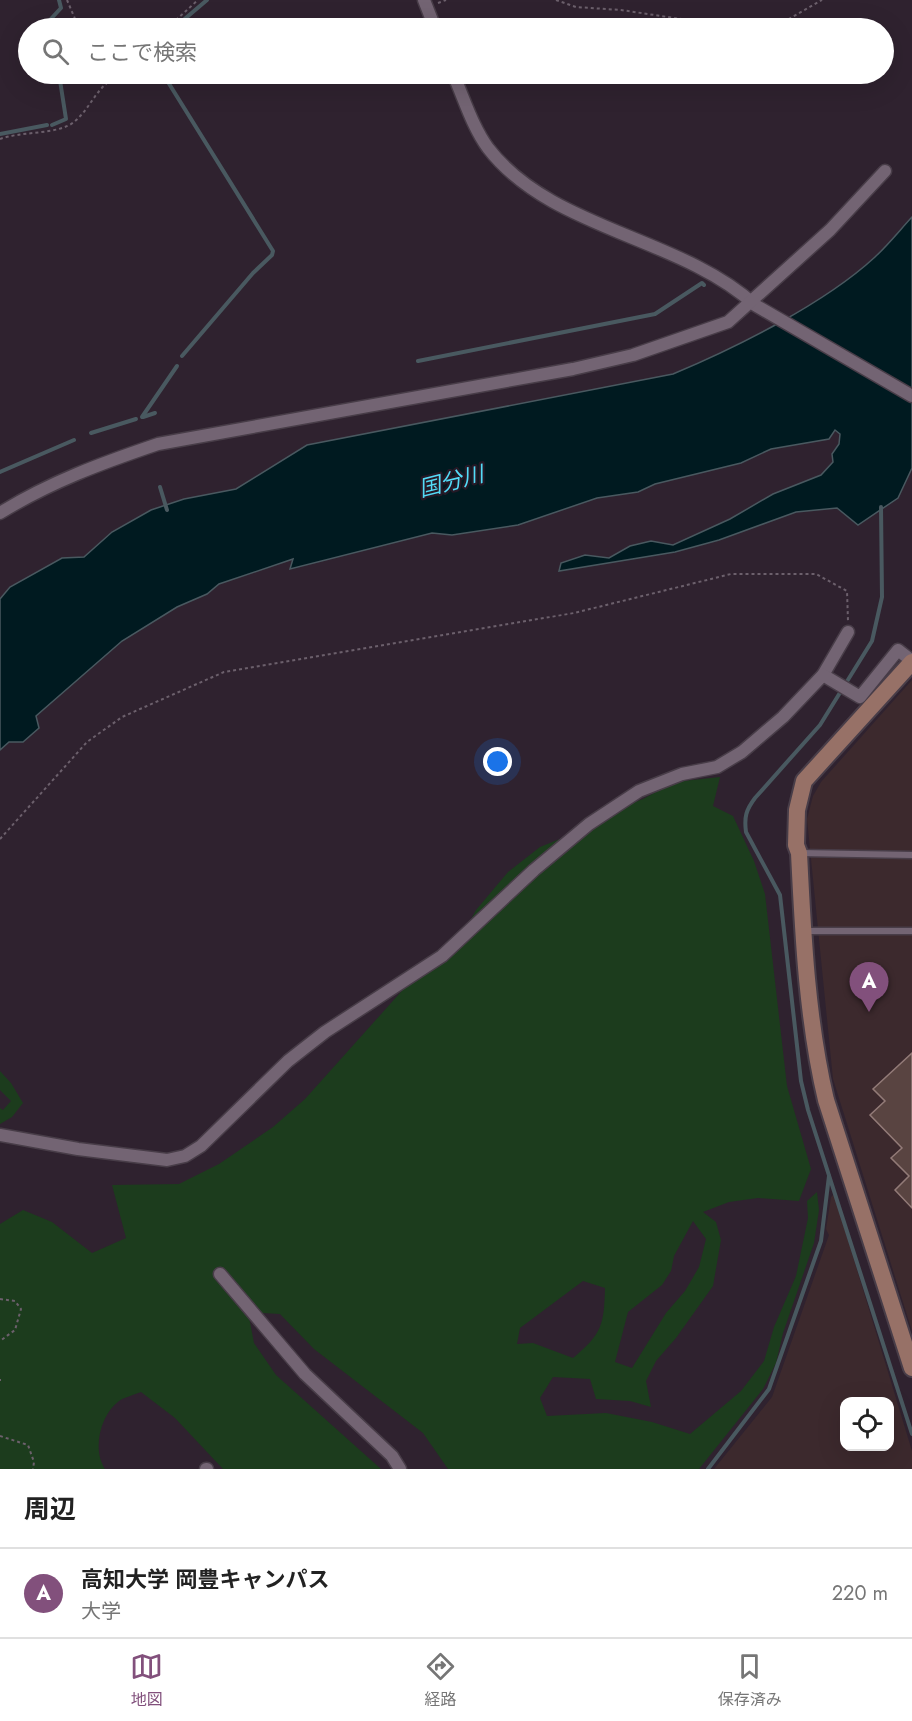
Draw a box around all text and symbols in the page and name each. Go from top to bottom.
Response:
search box [18,18,894,84]
icon: search [39,35,72,68]
text: ここで検索 [87,36,197,68]
water label: 国分川 [415,457,489,505]
your location [483,747,512,776]
pin: A [850,962,888,1012]
map controls [840,1397,894,1451]
button: locate [840,1397,894,1451]
text: 周辺 [24,1490,76,1528]
text: 高知大学 岡豊キャンパス [81,1563,330,1595]
text: A [36,1579,51,1608]
text: 220 m [832,1579,888,1608]
text: 大学 [81,1597,121,1626]
tab: 地図 [130,1650,163,1711]
tab: 経路 [424,1650,457,1711]
tab: 保存済み [718,1650,782,1711]

